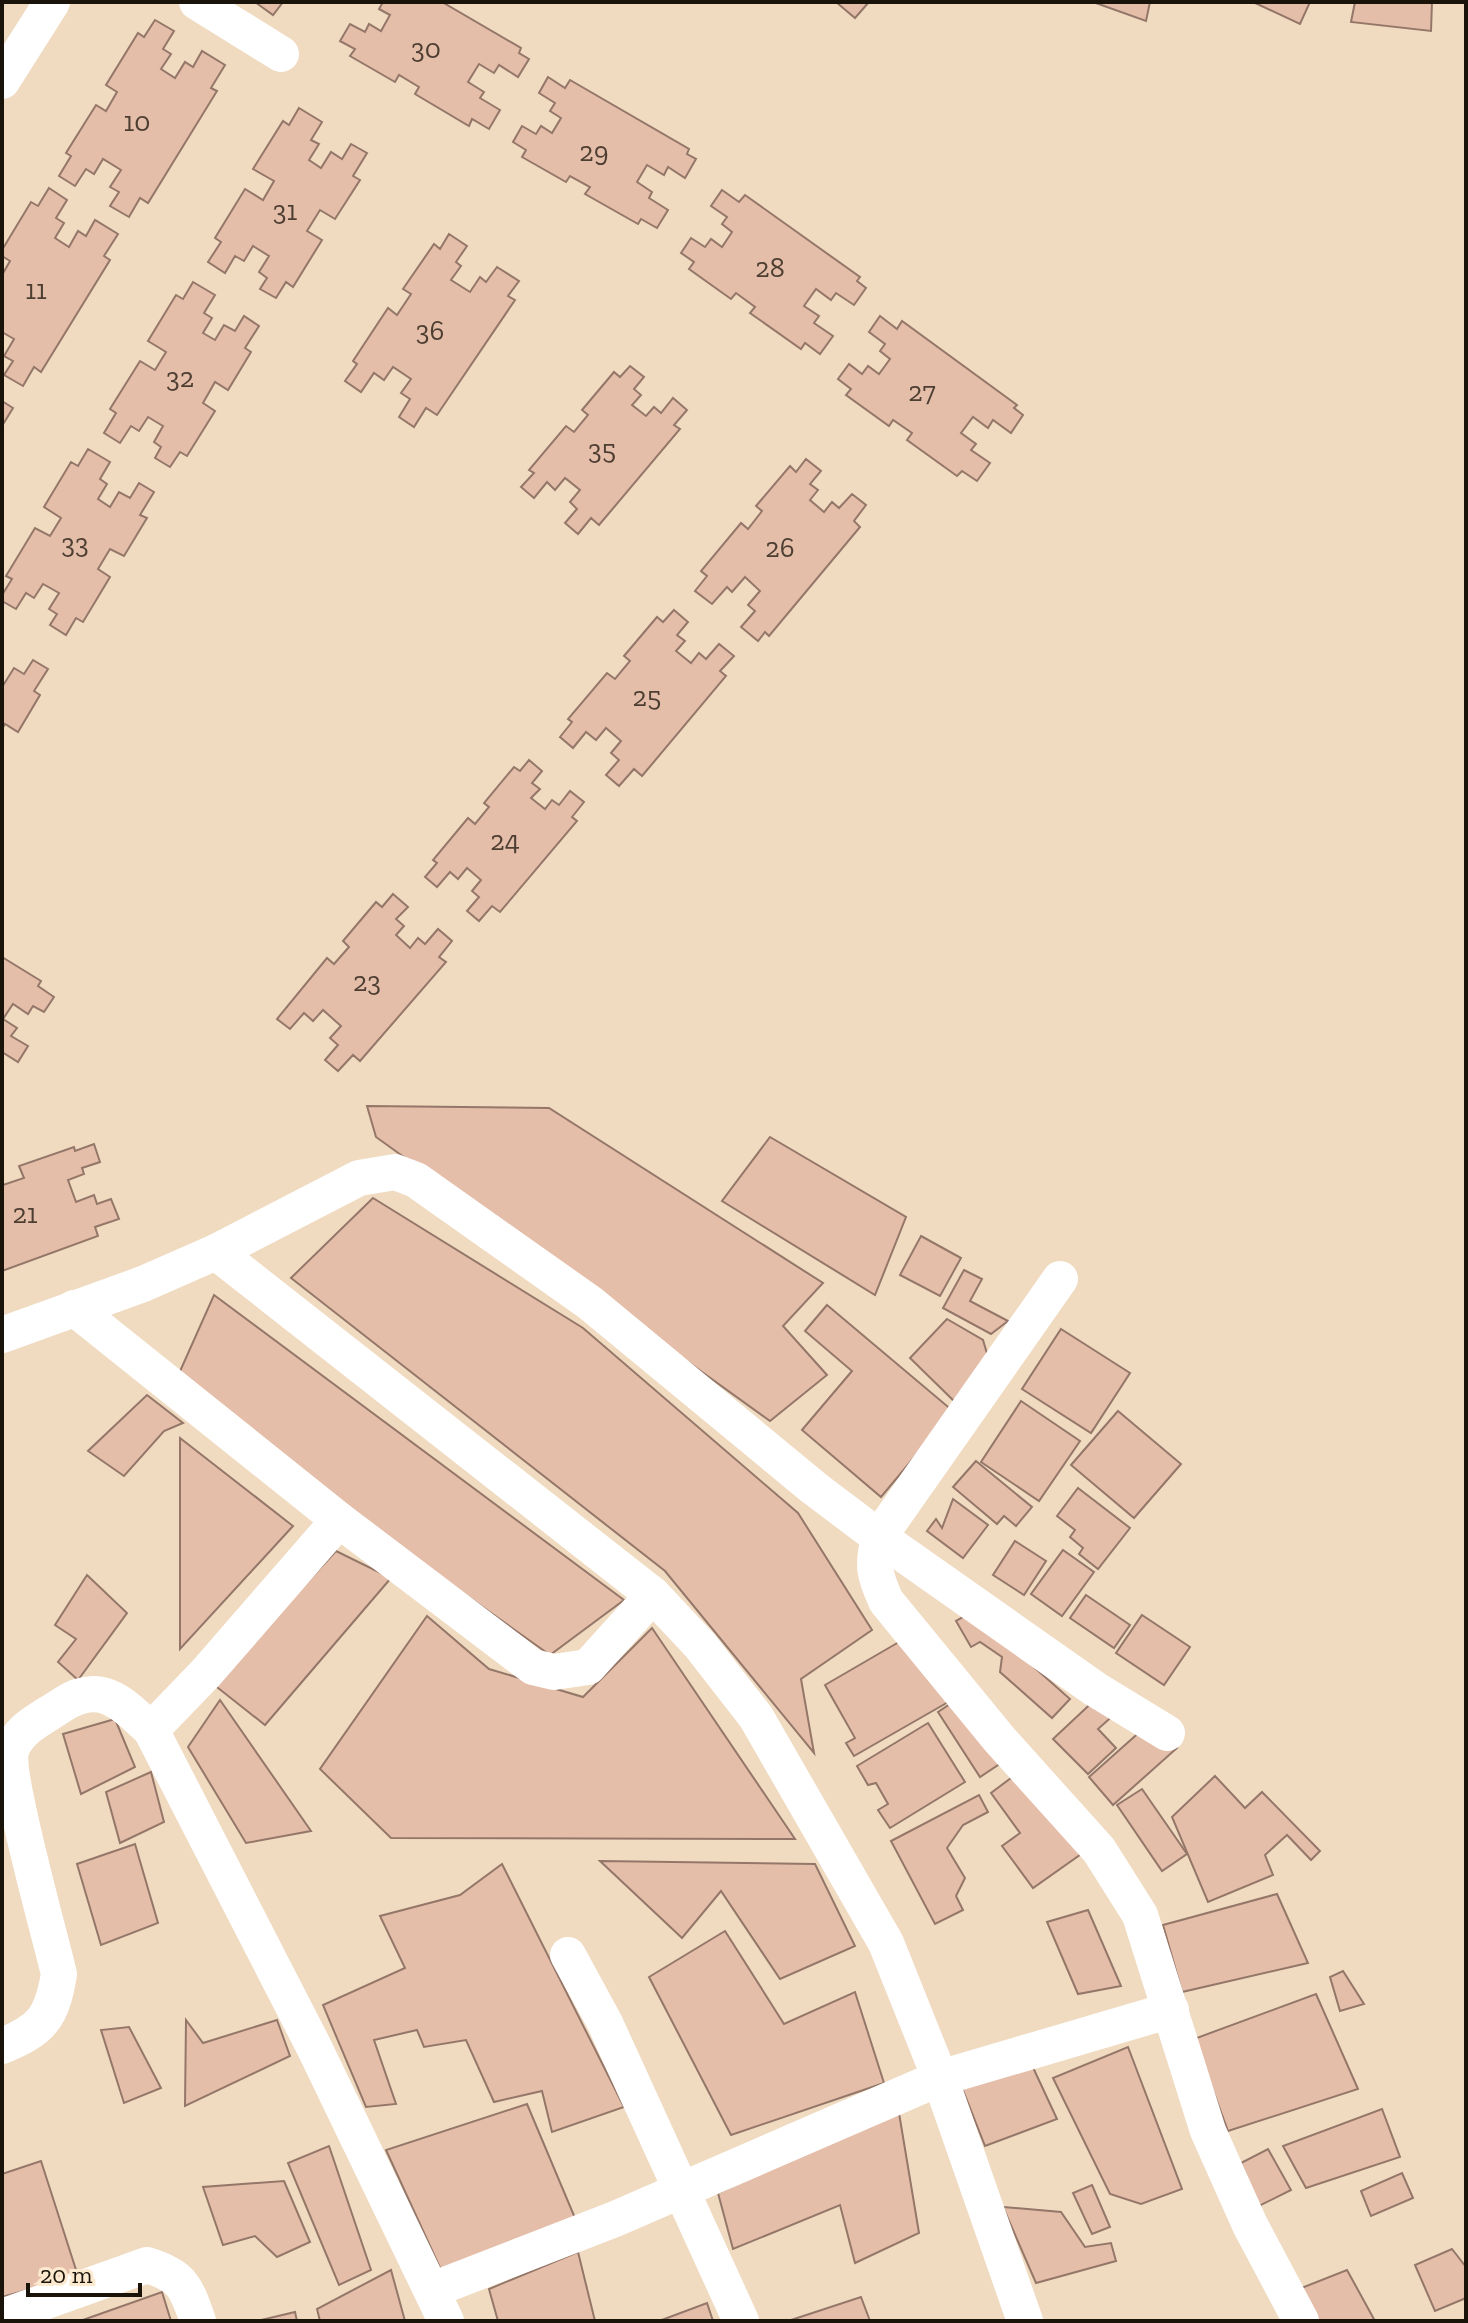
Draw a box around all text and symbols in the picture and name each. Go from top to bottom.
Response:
house number: 30 [411,32,441,65]
house number: 10 [124,105,150,138]
house number: 29 [579,135,609,168]
house number: 31 [273,194,297,227]
house number: 28 [755,251,785,284]
house number: 11 [25,273,47,306]
house number: 36 [416,314,444,347]
house number: 32 [166,361,194,394]
house number: 27 [908,375,936,408]
house number: 35 [588,433,616,466]
house number: 33 [61,527,89,560]
house number: 26 [765,531,795,564]
house number: 25 [633,680,661,713]
house number: 24 [490,824,520,857]
house number: 23 [353,965,381,998]
house number: 21 [12,1197,38,1230]
scale bar [28,2247,140,2297]
text: 20 m [40,2260,93,2289]

